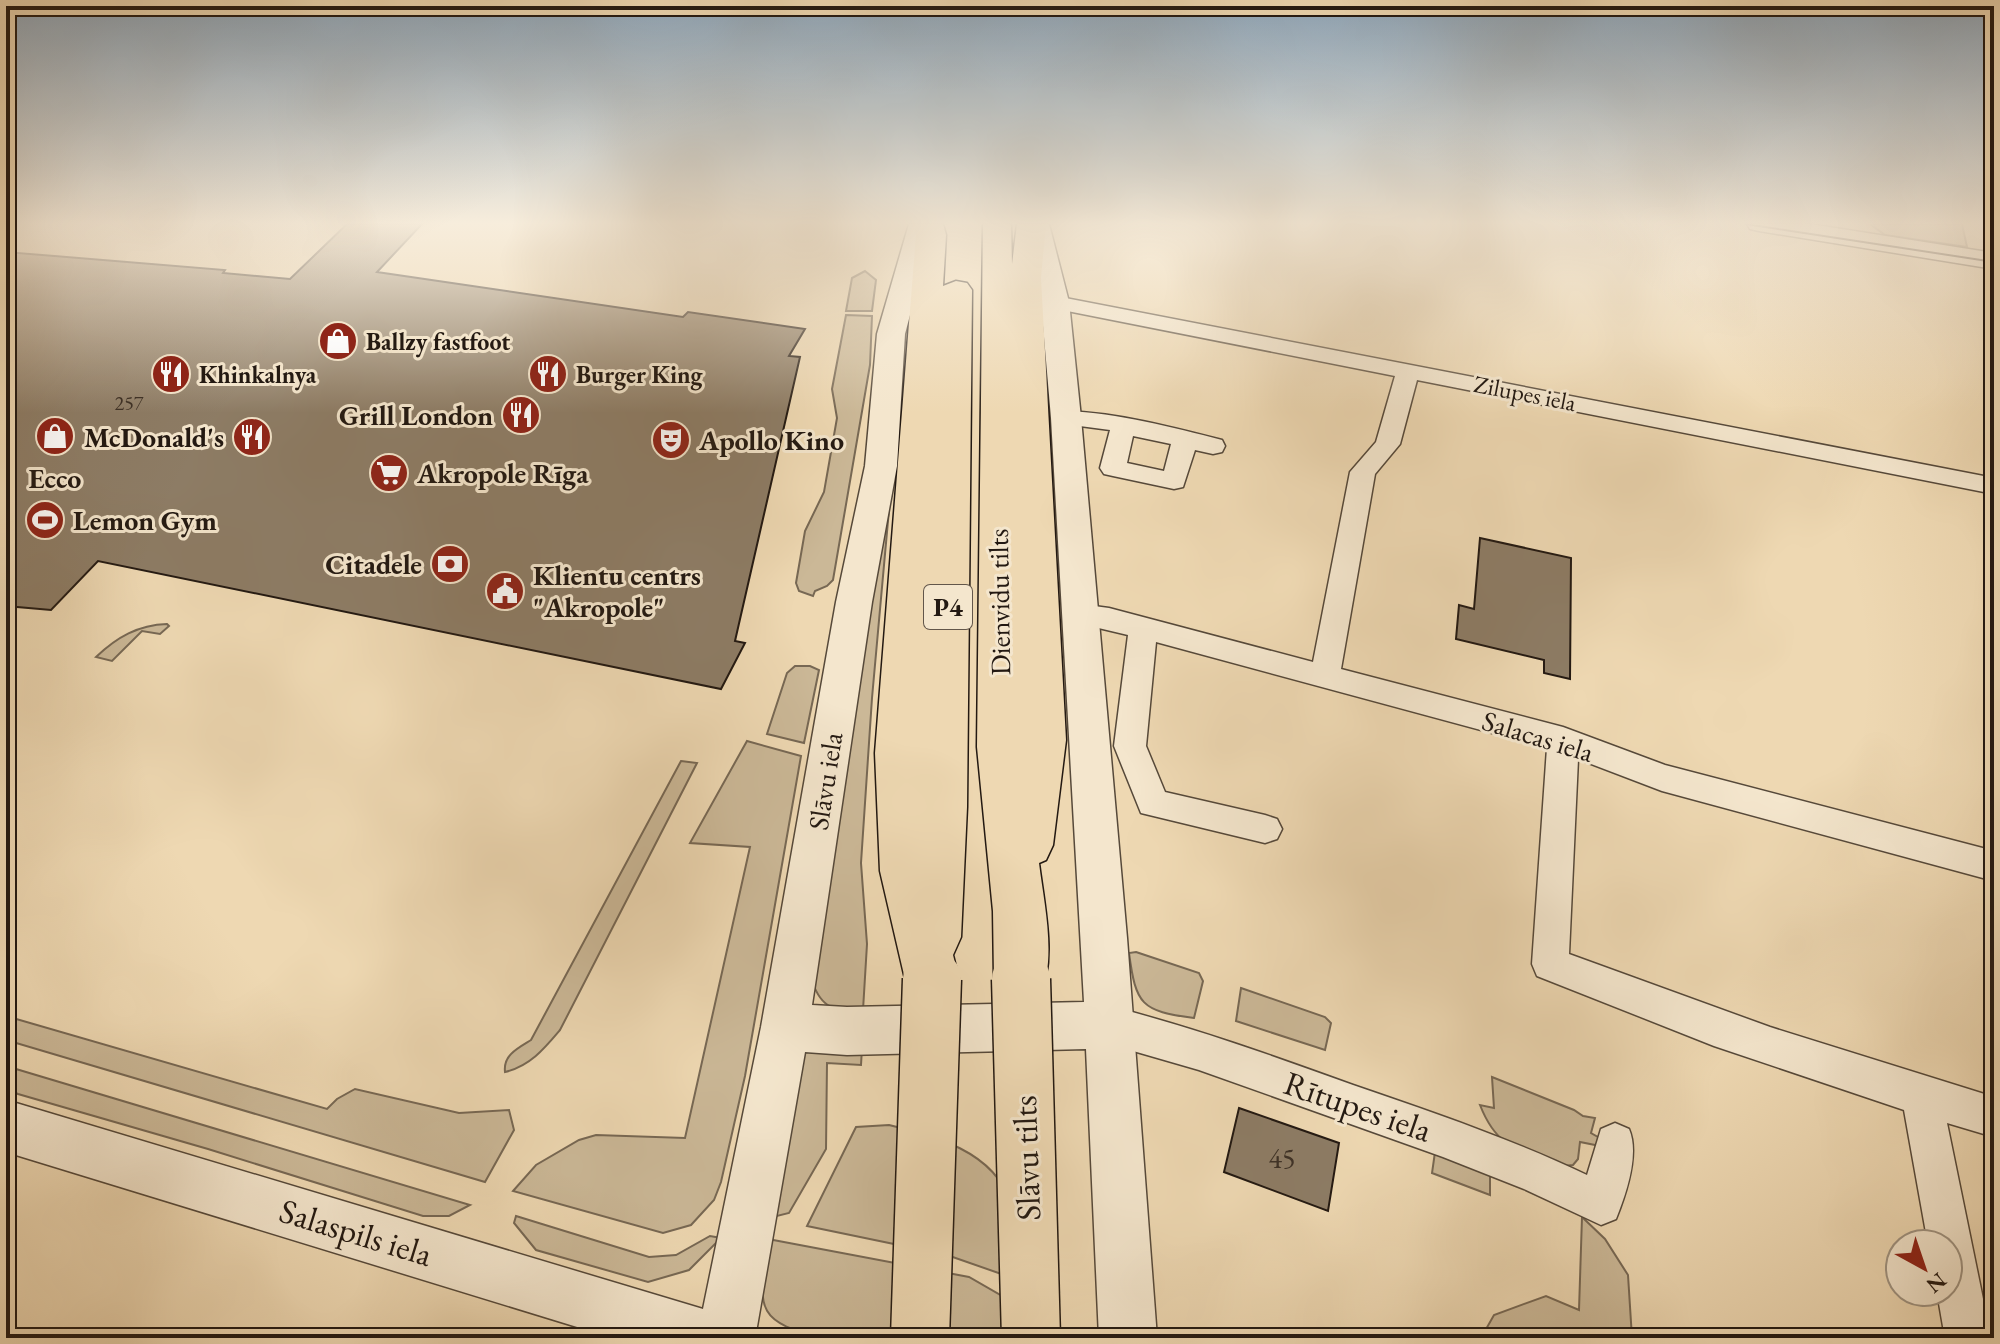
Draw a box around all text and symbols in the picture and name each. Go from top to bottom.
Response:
shop icon: Ballzy fastfoot [317,320,359,362]
place label: Ballzy fastfoot [366,326,510,358]
restaurant icon: Khinkalnya [150,353,192,395]
restaurant icon: Burger King [527,353,569,395]
place label: Khinkalnya [199,359,317,391]
place label: Burger King [576,359,704,391]
street label: Zilupes iela [1471,368,1579,418]
house number: 257 [115,390,144,416]
restaurant icon: Grill London [500,394,542,436]
place label: Grill London [339,397,493,433]
shop icon: Ecco [34,415,76,457]
restaurant icon: McDonald's [231,416,273,458]
place label: McDonald's [84,419,224,455]
theatre icon: Apollo Kino [650,419,692,461]
place label: Apollo Kino [698,422,844,458]
supermarket icon: Akropole Rīga [368,452,410,494]
place label: Akropole Rīga [416,455,589,491]
place label: Ecco [29,460,81,496]
sports icon: Lemon Gym [24,499,66,541]
place label: Lemon Gym [73,502,217,538]
street label: Dienvidu tilts [980,528,1018,676]
bank icon: Citadele [429,543,471,585]
place label: Citadele [325,546,422,582]
place label: Klientu centrs "Akropole" [533,557,701,625]
public building icon: Klientu centrs "Akropole" [484,570,526,612]
road number: P4 [924,585,972,629]
street label: Salacas iela [1478,702,1599,770]
street label: Slāvu iela [800,729,851,833]
street label: Rītupes iela [1278,1060,1438,1152]
street label: Slāvu tilts [1002,1095,1050,1221]
house number: 45 [1269,1140,1295,1176]
street label: Salaspils iela [274,1188,438,1276]
north arrow [1884,1228,1964,1308]
text: N [1920,1266,1953,1300]

